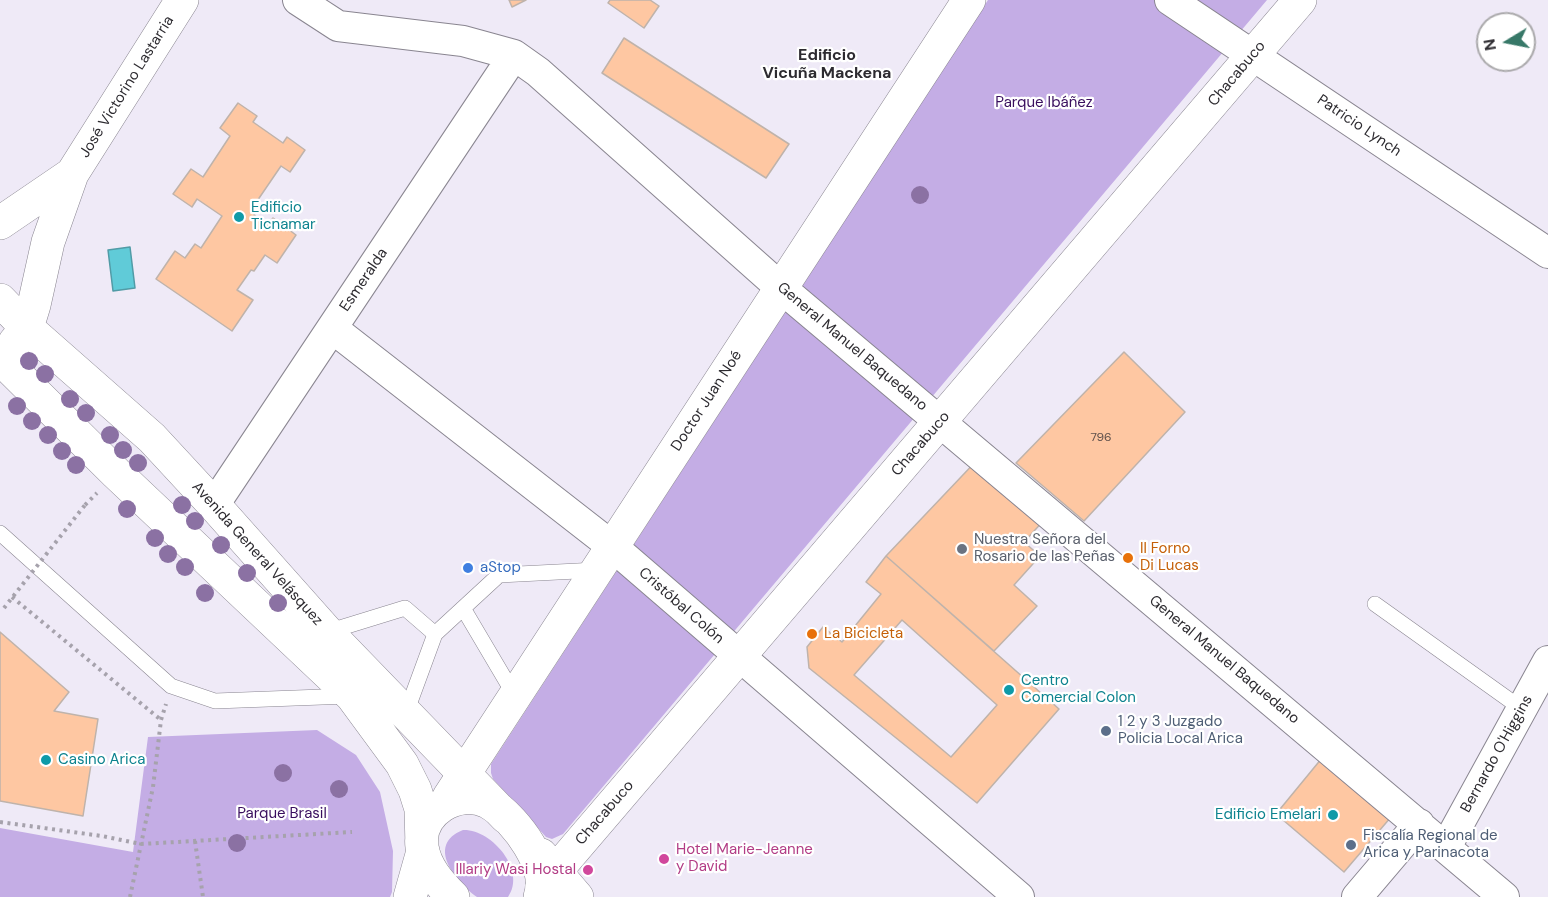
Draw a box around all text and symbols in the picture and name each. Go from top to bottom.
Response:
north arrow [1476,12,1536,72]
street label: José Victorino Lastarria [76,13,178,161]
text: N [1478,37,1501,52]
street label: Chacabuco [1204,38,1270,110]
district label: Edificio Vicuña Mackena [763,46,891,84]
street label: Patricio Lynch [1314,91,1404,161]
park label: Parque Ibáñez [995,94,1093,112]
place label: Edificio Ticnamar [251,199,315,234]
marker: Edificio Ticnamar [232,210,246,224]
street label: Esmeralda [336,245,392,315]
street label: General Manuel Baquedano [773,279,931,415]
street label: Doctor Juan Noé [668,347,746,455]
street label: Chacabuco [888,408,954,480]
house number: 796 [1090,431,1112,445]
street label: Avenida General Velásquez [188,478,326,630]
place label: Nuestra Señora del Rosario de las Peñas [974,531,1115,566]
place label: Il Forno Di Lucas [1140,540,1199,575]
marker: Nuestra Señora del Rosario de las Peñas [955,542,969,556]
marker: Il Forno Di Lucas [1121,551,1135,565]
place label: aStop [480,559,521,577]
marker: aStop [461,561,475,575]
street label: Cristóbal Colón [635,564,727,648]
street label: General Manuel Baquedano [1145,592,1303,728]
place label: La Bicicleta [824,625,903,643]
marker: La Bicicleta [805,627,819,641]
place label: Centro Comercial Colon [1021,672,1136,707]
marker: Centro Comercial Colon [1002,683,1016,697]
street label: Bernardo O'Higgins [1457,692,1537,816]
place label: 1 2 y 3 Juzgado Policia Local Arica [1118,713,1243,748]
marker: 1 2 y 3 Juzgado Policia Local Arica [1099,724,1113,738]
place label: Casino Arica [58,751,145,769]
marker: Casino Arica [39,753,53,767]
street label: Chacabuco [572,777,638,849]
park label: Parque Brasil [237,805,327,823]
place label: Edificio Emelari [1215,806,1321,824]
marker: Edificio Emelari [1326,808,1340,822]
place label: Fiscalía Regional de Arica y Parinacota [1363,827,1498,862]
marker: Fiscalía Regional de Arica y Parinacota [1344,838,1358,852]
place label: Hotel Marie-Jeanne y David [676,841,813,876]
marker: Hotel Marie-Jeanne y David [657,852,671,866]
place label: Illariy Wasi Hostal [455,861,576,879]
marker: Illariy Wasi Hostal [581,863,595,877]

